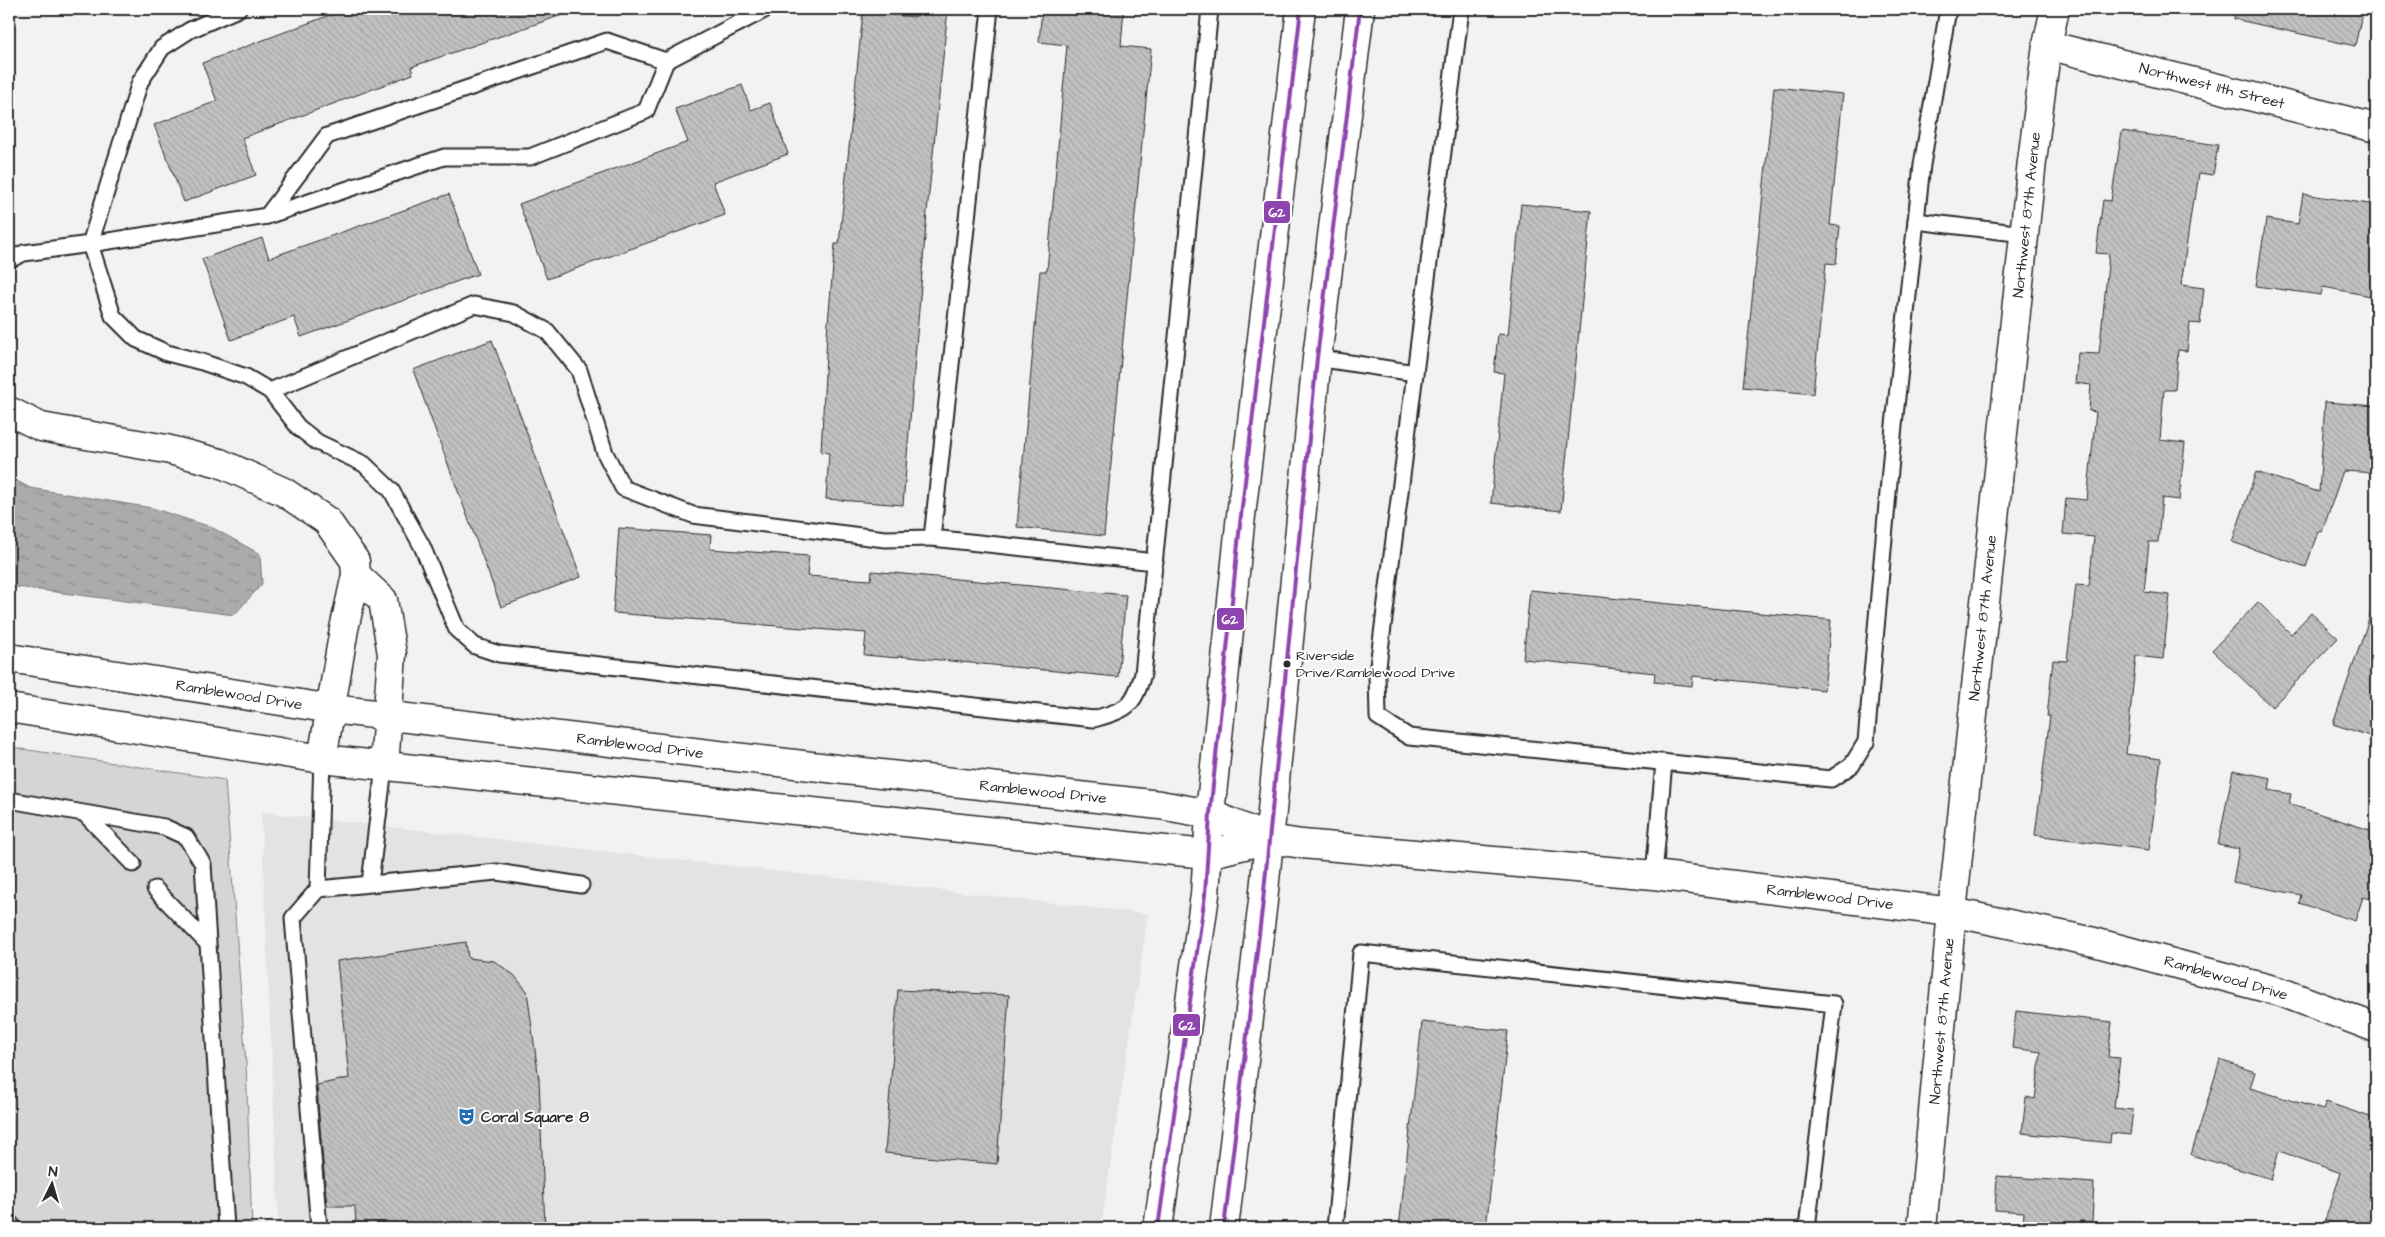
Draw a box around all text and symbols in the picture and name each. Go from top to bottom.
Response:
street label: Northwest 11th Street [2137,58,2287,114]
street label: Northwest 87th Avenue [2008,131,2046,299]
line badge: 62 [1263,200,1291,224]
text: 62 [1269,203,1286,223]
street label: Northwest 87th Avenue [1964,534,2002,702]
line badge: 62 [1216,607,1245,631]
text: 62 [1222,610,1239,630]
place label: Riverside Drive/Ramblewood Drive [1296,646,1456,683]
marker: Riverside Drive/Ramblewood Drive [1282,659,1292,669]
street label: Ramblewood Drive [174,675,304,715]
street label: Ramblewood Drive [575,728,705,764]
street label: Ramblewood Drive [978,775,1108,809]
street label: Ramblewood Drive [1765,879,1895,915]
street label: Northwest 87th Avenue [1924,937,1960,1105]
street label: Ramblewood Drive [2162,950,2290,1006]
line badge: 62 [1172,1013,1201,1037]
text: 62 [1179,1016,1196,1036]
theatre icon: Coral Square 8 [457,1107,477,1127]
place label: Coral Square 8 [481,1107,589,1128]
north arrow [28,1160,78,1210]
text: N [48,1162,59,1182]

